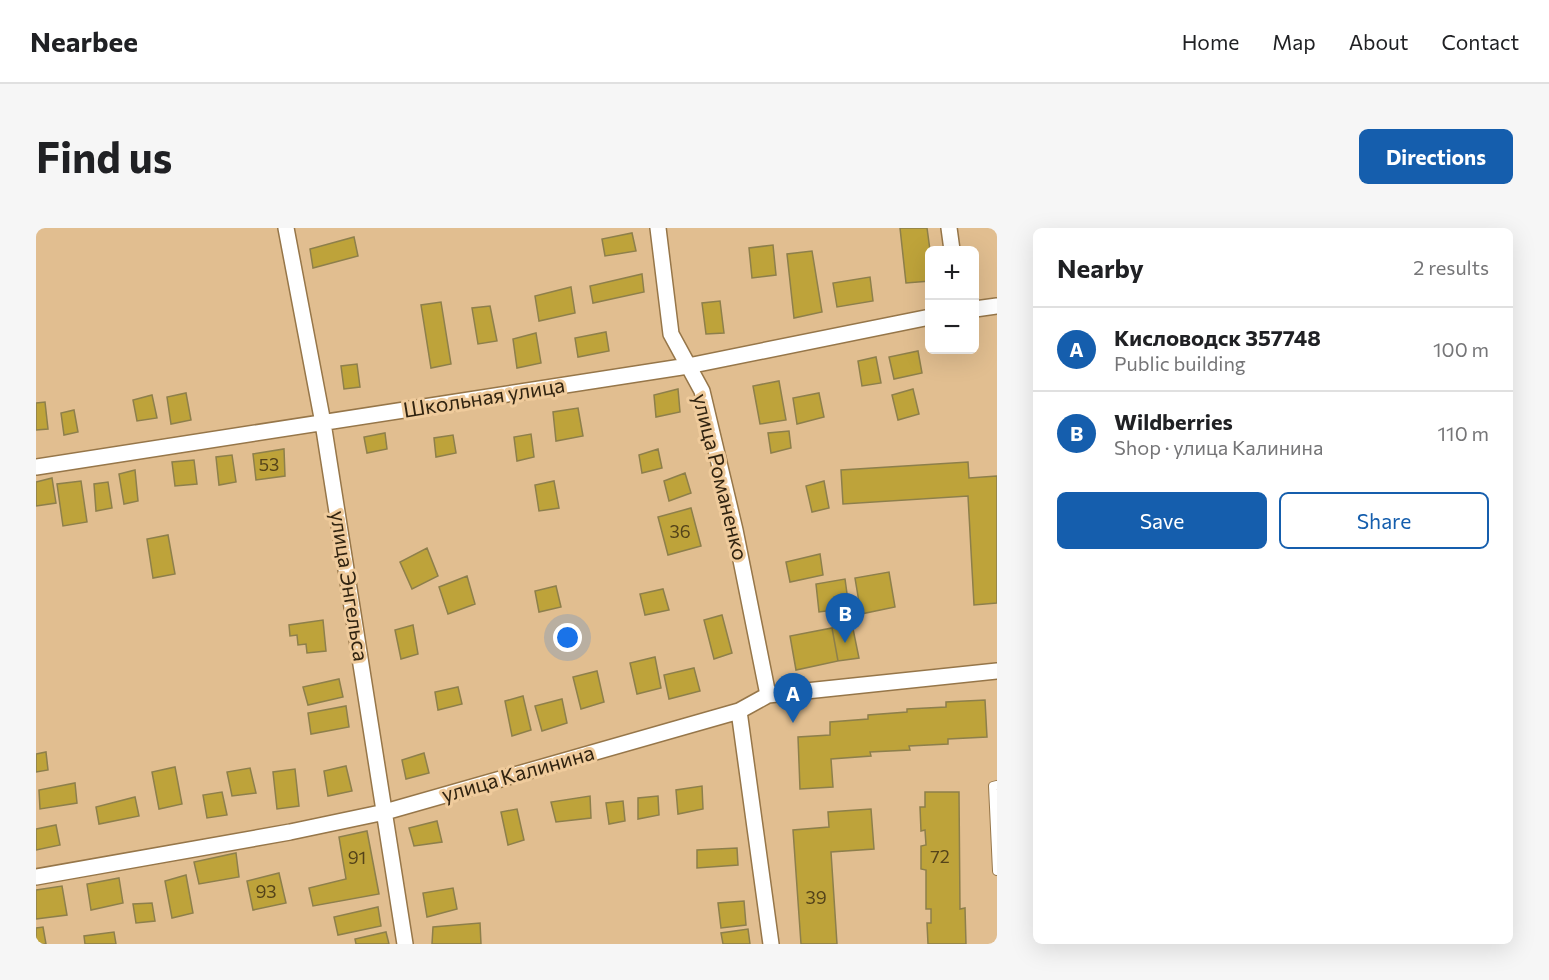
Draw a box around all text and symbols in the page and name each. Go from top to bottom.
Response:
text: Nearbee [30,24,138,58]
text: Home [1182,29,1239,54]
text: Map [1272,29,1316,54]
text: About [1349,29,1408,54]
text: Contact [1441,29,1519,54]
button: Directions [1359,129,1513,184]
text: Find us [36,130,172,182]
map controls [925,246,979,354]
button: + [925,246,979,300]
text: Nearby [1057,252,1144,283]
text: 2 results [1413,255,1489,279]
button: − [925,300,979,354]
text: Кисловодск 357748 [1114,324,1321,351]
text: A [1069,337,1084,361]
text: 100 m [1433,337,1489,361]
text: Public building [1114,351,1246,375]
street label: Школьная улица [401,371,566,422]
street label: улица Романенко [689,391,754,563]
text: Wildberries [1114,408,1233,435]
text: B [1070,421,1083,445]
text: 110 m [1438,421,1489,445]
text: Shop · улица Калинина [1114,435,1323,459]
house number: 53 [259,453,279,475]
button: Save [1057,492,1267,549]
button: Share [1279,492,1489,549]
street label: улица Энгельса [326,509,375,663]
house number: 36 [669,520,691,542]
pin: B [826,594,864,643]
your location [553,623,582,652]
pin: A [774,674,813,723]
street label: улица Калинина [438,739,597,806]
house number: 72 [930,845,950,867]
house number: 91 [348,846,366,868]
house number: 93 [255,880,277,902]
house number: 39 [805,886,827,908]

